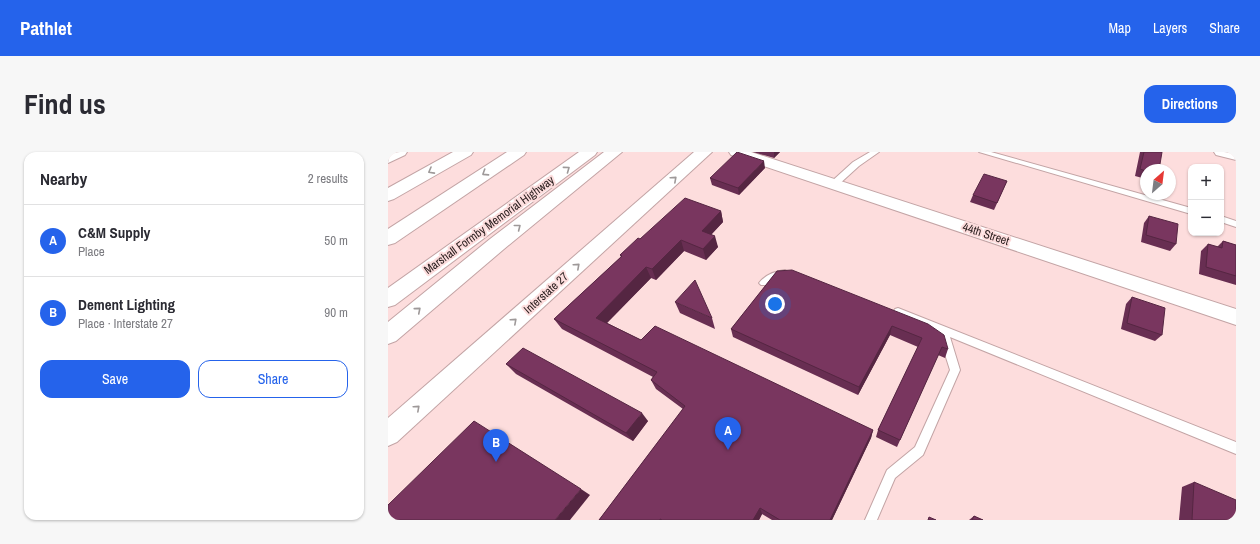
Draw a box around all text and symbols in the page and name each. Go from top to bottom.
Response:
text: Pathlet [20,15,72,41]
text: Map [1109,19,1131,37]
text: Layers [1153,19,1187,37]
text: Share [1209,19,1240,37]
text: Find us [24,85,106,123]
button: Directions [1144,85,1236,123]
north arrow [1140,164,1176,200]
map controls [1188,164,1224,236]
button: + [1188,164,1224,200]
text: Nearby [40,167,87,190]
one-way arrow [428,167,435,174]
one-way arrow [562,167,569,174]
one-way arrow [483,169,490,176]
text: 2 results [308,170,348,187]
street label: Marshall Formby Memorial Highway [421,172,557,278]
one-way arrow [669,176,677,184]
button: − [1188,200,1224,236]
street label: 44th Street [961,219,1012,249]
text: C&M Supply [78,222,150,243]
one-way arrow [514,225,521,232]
text: A [49,232,57,249]
text: 50 m [324,232,348,249]
text: Place [78,243,105,260]
one-way arrow [572,263,580,270]
street label: Interstate 27 [520,268,572,317]
text: Dement Lighting [78,294,175,315]
your location [765,294,785,314]
text: B [49,304,57,321]
text: 90 m [324,304,348,321]
one-way arrow [413,307,421,314]
text: Place · Interstate 27 [78,315,173,332]
one-way arrow [509,319,517,326]
button: Save [40,360,190,398]
button: Share [198,360,348,398]
one-way arrow [412,405,420,412]
pin: A [715,417,741,450]
pin: B [483,429,509,462]

